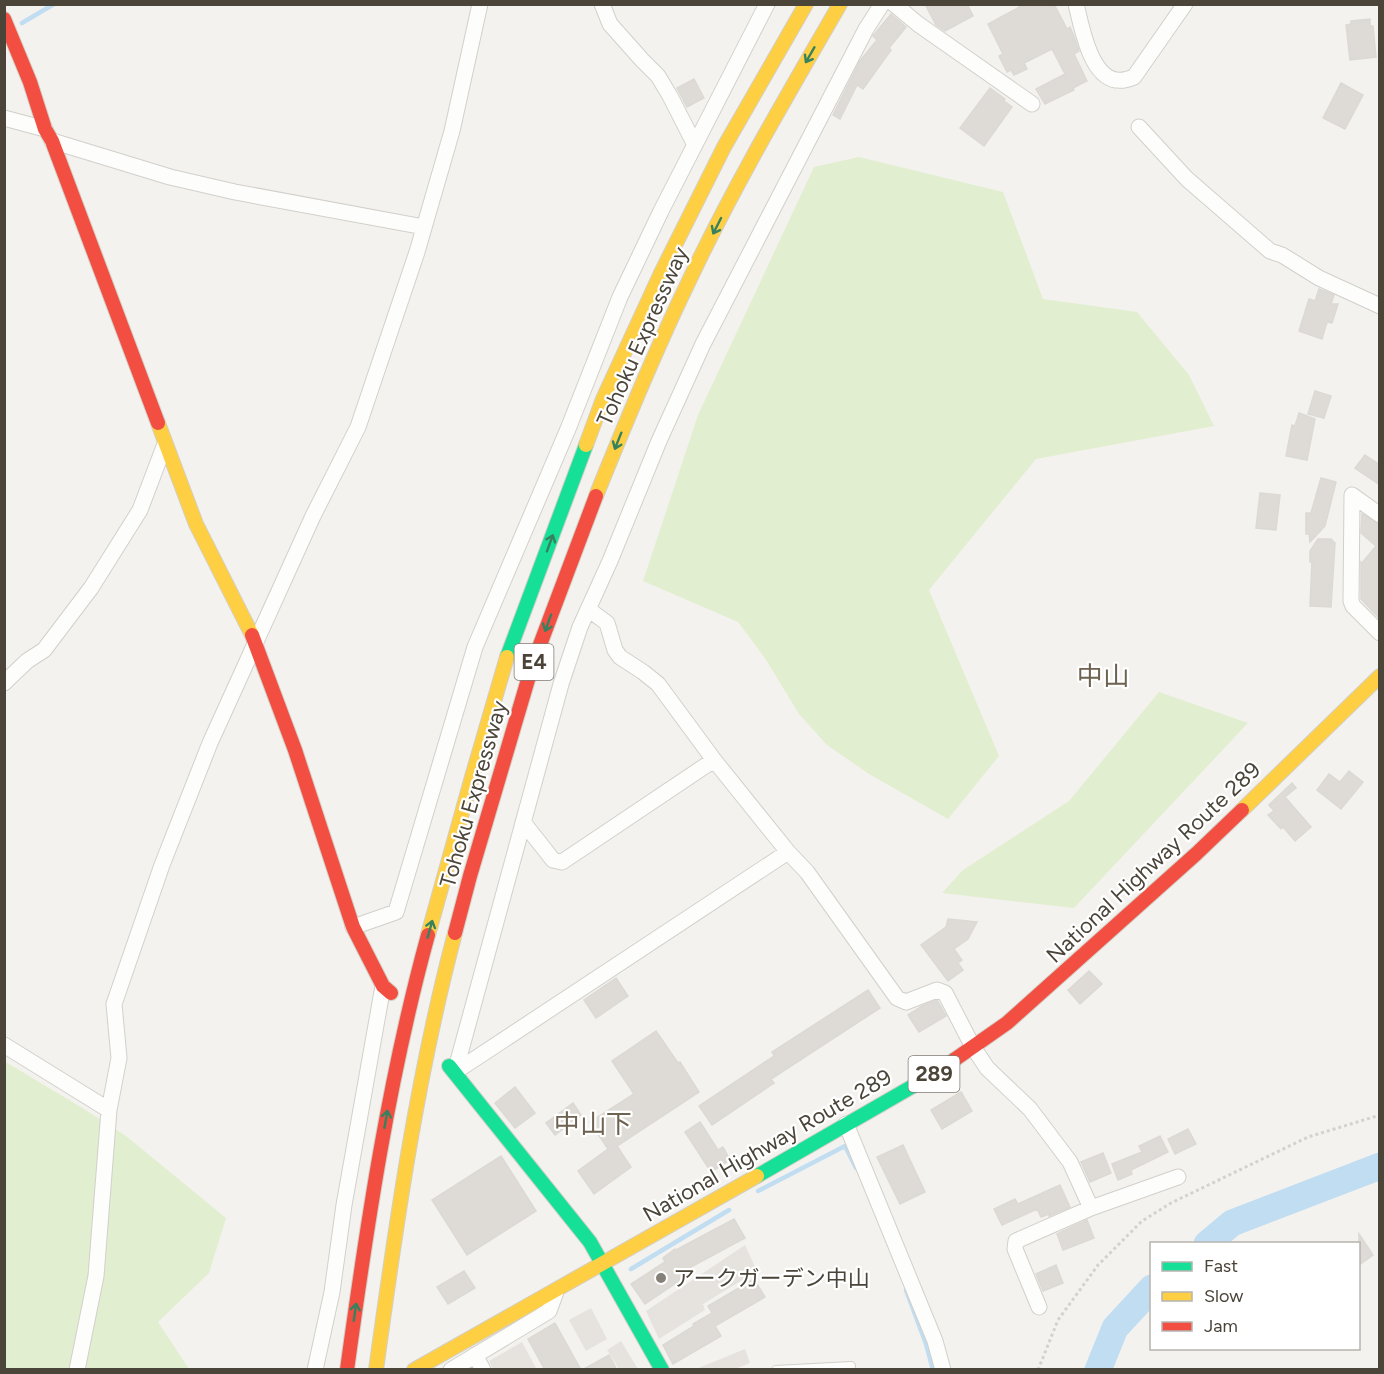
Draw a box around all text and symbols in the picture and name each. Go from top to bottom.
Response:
one-way arrow [804,46,816,63]
one-way arrow [711,216,722,234]
street label: Tohoku Expressway [591,242,694,430]
one-way arrow [611,431,622,450]
one-way arrow [545,534,556,552]
one-way arrow [541,613,552,632]
road number: E4 [514,644,554,680]
district label: 中山 [1077,660,1129,692]
street label: Tohoku Expressway [434,697,513,891]
street label: National Highway Route 289 [1041,756,1266,969]
one-way arrow [425,920,436,939]
road number: 289 [908,1056,960,1092]
street label: National Highway Route 289 [638,1063,896,1228]
district label: 中山下 [554,1108,632,1140]
one-way arrow [381,1110,392,1129]
legend [1150,1242,1360,1350]
text: Fast [1204,1255,1238,1277]
place label: アークガーデン中山 [673,1265,870,1292]
marker: アークガーデン中山 [654,1271,668,1285]
text: Slow [1204,1285,1243,1307]
one-way arrow [349,1302,360,1322]
text: Jam [1204,1315,1238,1337]

